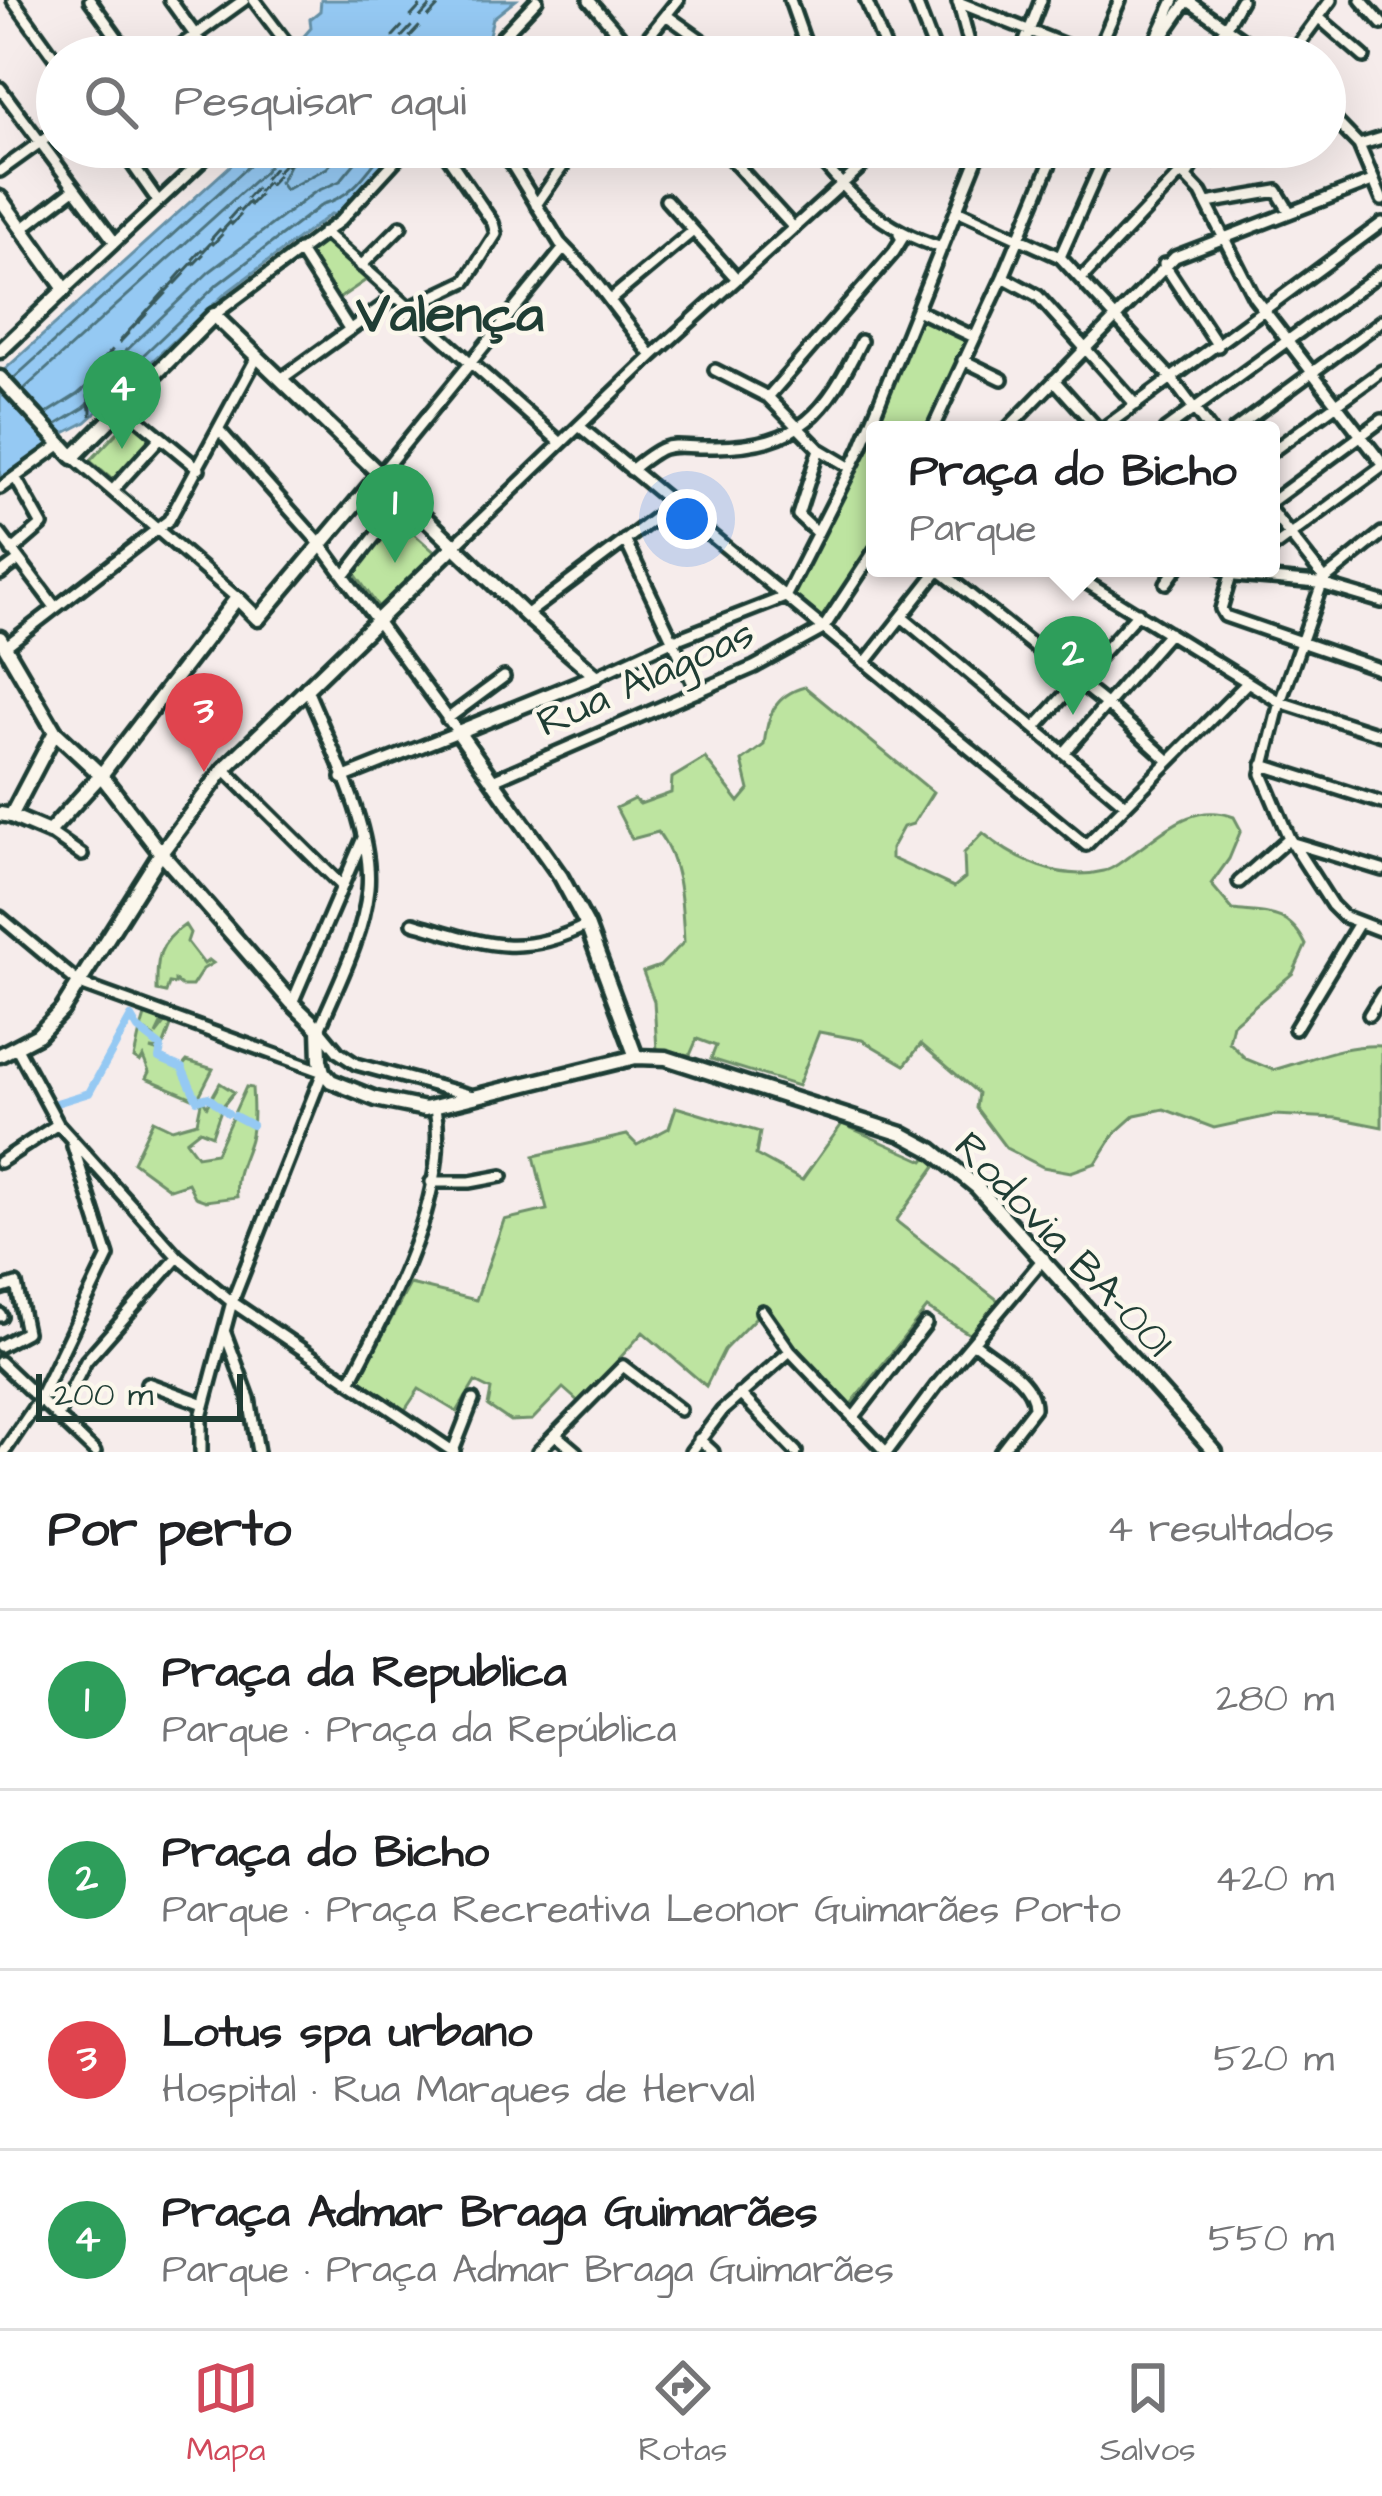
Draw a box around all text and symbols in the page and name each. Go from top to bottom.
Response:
search box [36,36,1346,168]
icon: search [78,69,144,135]
text: Pesquisar aqui [174,71,466,133]
district label: Valença [355,278,544,353]
pin: 4 [83,350,161,449]
popup [866,421,1280,577]
text: Praça do Bicho [909,441,1237,503]
pin: 1 [356,464,434,563]
your location [657,489,717,549]
text: Parque [909,503,1037,557]
street label: Rua Alagoas [528,605,764,752]
pin: 2 [1034,616,1112,715]
pin: 3 [165,673,243,772]
street label: Rodovia BA-001 [940,1119,1186,1371]
scale bar [36,1368,243,1421]
text: 200 m [54,1372,153,1418]
text: Por perto [48,1495,291,1566]
text: 4 resultados [1107,1503,1334,1557]
text: Praça da Republica [162,1642,567,1704]
text: 1 [85,1673,90,1727]
text: 280 m [1216,1673,1334,1727]
text: Parque · Praça da República [162,1704,677,1758]
text: Praça do Bicho [162,1822,489,1884]
text: 2 [76,1853,98,1907]
text: 420 m [1215,1853,1334,1907]
text: Parque · Praça Recreativa Leonor Guimarães Porto [162,1884,1121,1938]
text: Lotus spa urbano [162,2002,532,2064]
text: 3 [77,2033,97,2087]
text: 520 m [1213,2033,1334,2087]
text: Hospital · Rua Marques de Herval [162,2064,755,2118]
text: Praça Admar Braga Guimarães [162,2182,818,2244]
text: 4 [74,2213,100,2267]
text: 550 m [1208,2213,1334,2267]
text: Parque · Praça Admar Braga Guimarães [162,2244,894,2298]
tab: Mapa [186,2355,266,2473]
tab: Rotas [638,2355,727,2473]
tab: Salvos [1100,2355,1196,2473]

